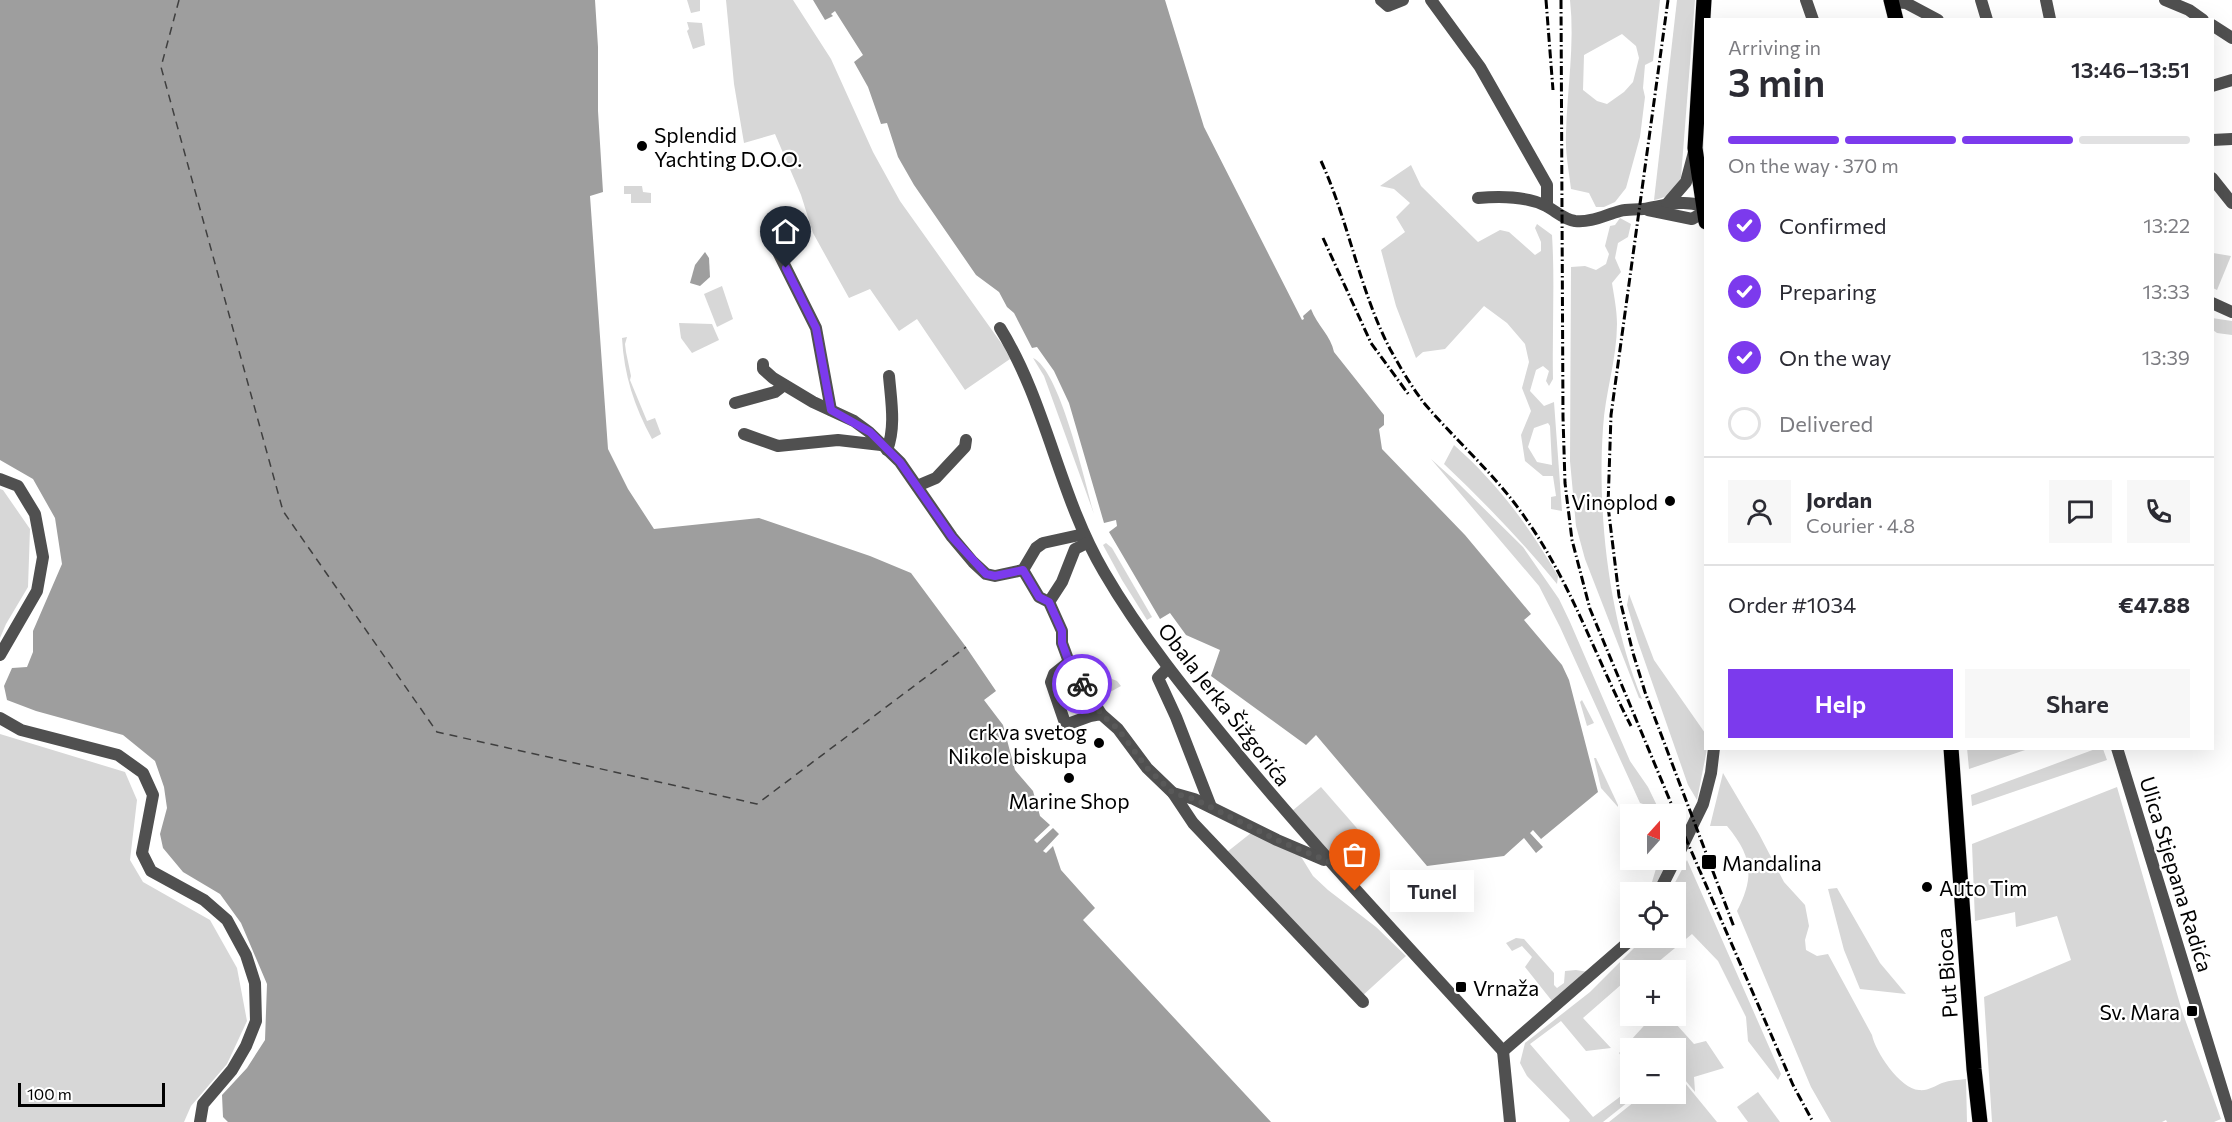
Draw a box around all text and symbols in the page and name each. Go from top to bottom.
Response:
text: Arriving in [1728,35,1821,59]
text: 13:46–13:51 [2071,56,2190,83]
text: 3 min [1728,57,1825,105]
place label: Splendid Yachting D.O.O. [654,122,802,171]
marker: Splendid Yachting D.O.O. [635,139,649,153]
text: On the way · 370 m [1728,153,1899,177]
pin [760,206,811,268]
icon: check [1728,209,1761,242]
text: Confirmed [1779,212,1886,239]
text: 13:22 [2143,213,2190,237]
icon: home [769,215,802,248]
icon: check [1728,275,1761,308]
text: Preparing [1779,278,1876,305]
text: 13:33 [2143,279,2190,303]
icon: check [1728,341,1761,374]
text: On the way [1779,344,1891,371]
text: 13:39 [2142,345,2190,369]
text: Delivered [1779,410,1873,437]
button: person [1728,480,1791,543]
button: chat [2049,480,2112,543]
button: phone [2127,480,2190,543]
text: Jordan [1806,486,1872,513]
place label: Vinoplod [1571,489,1658,514]
marker: Vinoplod [1663,494,1677,508]
text: Courier · 4.8 [1806,513,1915,537]
text: Order #1034 [1728,591,1856,618]
text: €47.88 [2118,591,2190,618]
street label: Obala Jerka Šižgorića [1154,618,1296,790]
courier [1052,654,1112,714]
icon: bike [1066,668,1099,701]
button: Help [1728,669,1953,738]
button: Share [1965,669,2190,738]
place label: crkva svetog Nikole biskupa [948,719,1087,768]
marker: crkva svetog Nikole biskupa [1092,736,1106,750]
marker: Marine Shop [1062,771,1076,785]
street label: Ulica Stjepana Radića [2135,773,2219,975]
place label: Marine Shop [1008,788,1130,813]
north arrow [1620,804,1686,870]
map controls [1620,804,1686,1104]
pin [1329,829,1380,891]
icon: bag [1338,838,1371,871]
place label: Mandalina [1722,850,1822,875]
marker: Mandalina [1700,853,1718,871]
callout: Tunel [1391,870,1475,912]
place label: Auto Tim [1939,875,2027,900]
text: Tunel [1407,879,1457,903]
marker: Auto Tim [1920,880,1934,894]
button: locate [1620,882,1686,948]
street label: Put Bioca [1930,927,1962,1019]
button: + [1620,960,1686,1026]
place label: Vrnaža [1473,975,1539,1000]
marker: Vrnaža [1454,980,1468,994]
place label: Sv. Mara [2099,999,2180,1024]
marker: Sv. Mara [2185,1004,2199,1018]
button: − [1620,1038,1686,1104]
scale bar [18,1080,165,1108]
text: 100 m [27,1084,72,1103]

